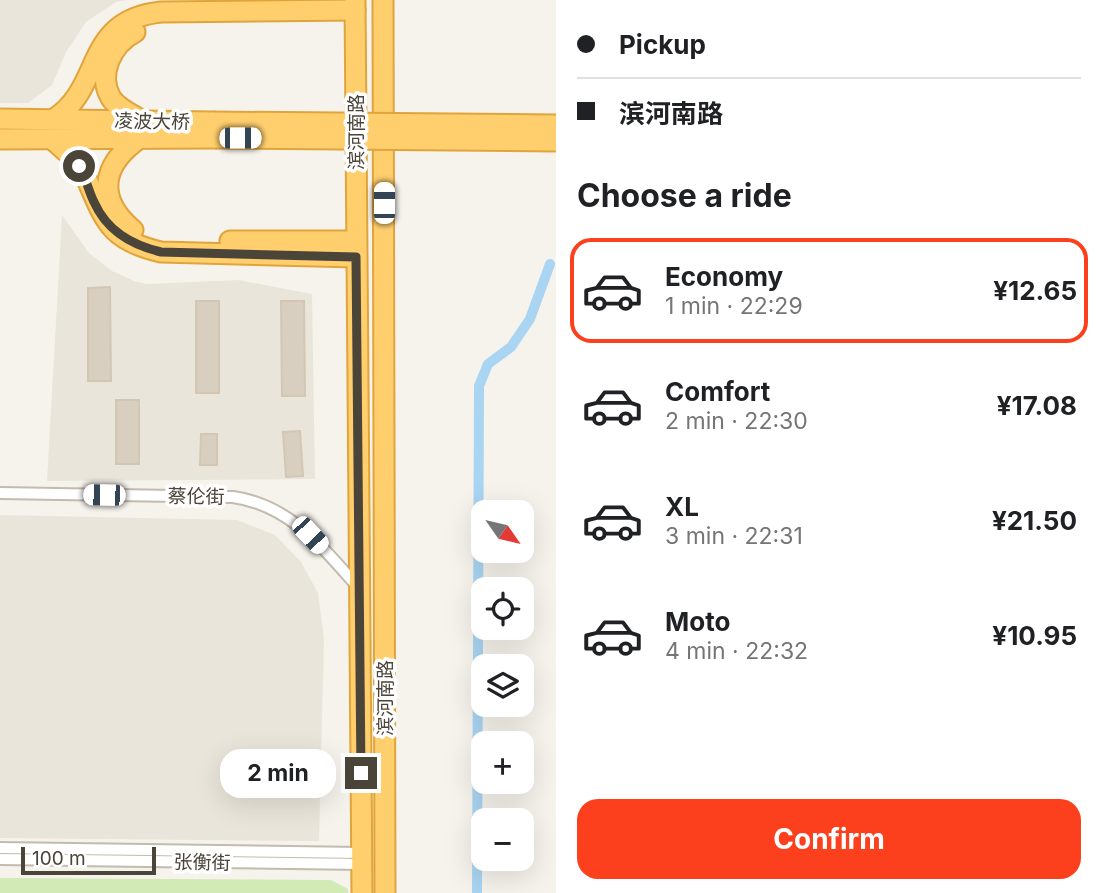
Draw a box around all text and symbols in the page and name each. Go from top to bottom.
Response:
text: Pickup [619,29,706,60]
street label: 滨河南路 [345,94,368,170]
text: 滨河南路 [619,98,723,129]
street label: 凌波大桥 [114,109,190,134]
car [220,128,262,149]
route start [63,150,95,182]
text: Choose a ride [577,176,792,215]
car [374,182,395,224]
icon: car [581,259,644,322]
text: Economy [665,261,783,292]
text: ¥12.65 [993,275,1077,306]
text: 1 min · 22:29 [665,292,803,320]
icon: car [581,374,644,437]
text: Comfort [665,376,770,407]
text: ¥17.08 [997,390,1077,421]
text: 2 min · 22:30 [665,407,808,435]
car [83,484,126,506]
street label: 蔡伦街 [167,485,225,508]
icon: car [581,489,644,552]
text: XL [665,491,699,522]
north arrow [471,500,534,564]
map controls [471,500,534,871]
text: ¥21.50 [992,505,1077,536]
car [288,512,333,558]
text: 3 min · 22:31 [665,522,803,550]
button: locate [471,577,534,640]
icon: car [581,604,644,667]
text: Moto [665,606,730,637]
text: ¥10.95 [992,620,1077,651]
text: 4 min · 22:32 [665,637,808,665]
button: layers [471,654,534,717]
street label: 滨河南路 [374,660,397,736]
button: + [471,731,534,794]
callout: 2 min [221,748,336,798]
route end [345,757,377,789]
text: 2 min [247,759,309,787]
button: Confirm [577,799,1081,879]
button: − [471,808,534,871]
scale bar [21,844,156,876]
text: 100 m [32,847,86,870]
street label: 张衡街 [173,851,231,874]

